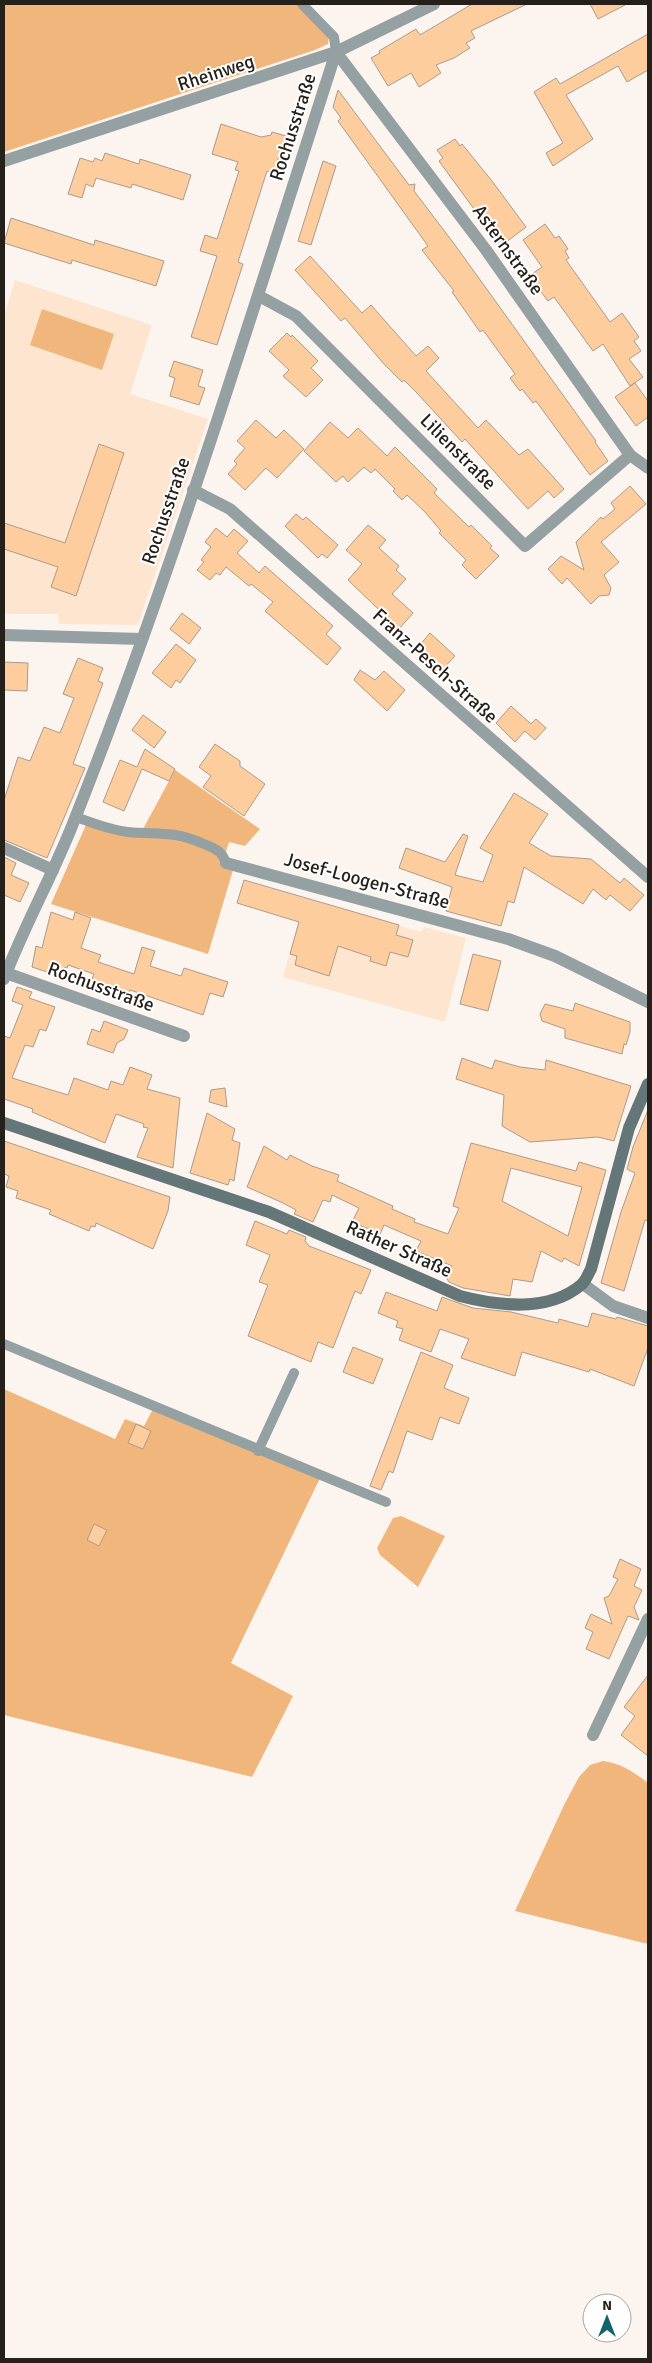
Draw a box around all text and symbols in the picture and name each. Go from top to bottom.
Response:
street label: Rheinweg [174,49,258,97]
street label: Rochusstraße [264,70,322,184]
street label: Asternstraße [467,200,549,300]
street label: Lilienstraße [415,409,501,495]
street label: Rochusstraße [136,454,196,568]
street label: Franz-Pesch-Straße [367,603,503,729]
street label: Josef-Loogen-Straße [282,847,452,915]
street label: Rochusstraße [44,957,158,1017]
street label: Rather Straße [342,1215,456,1283]
north arrow [582,2293,632,2343]
text: N [602,2297,612,2314]

